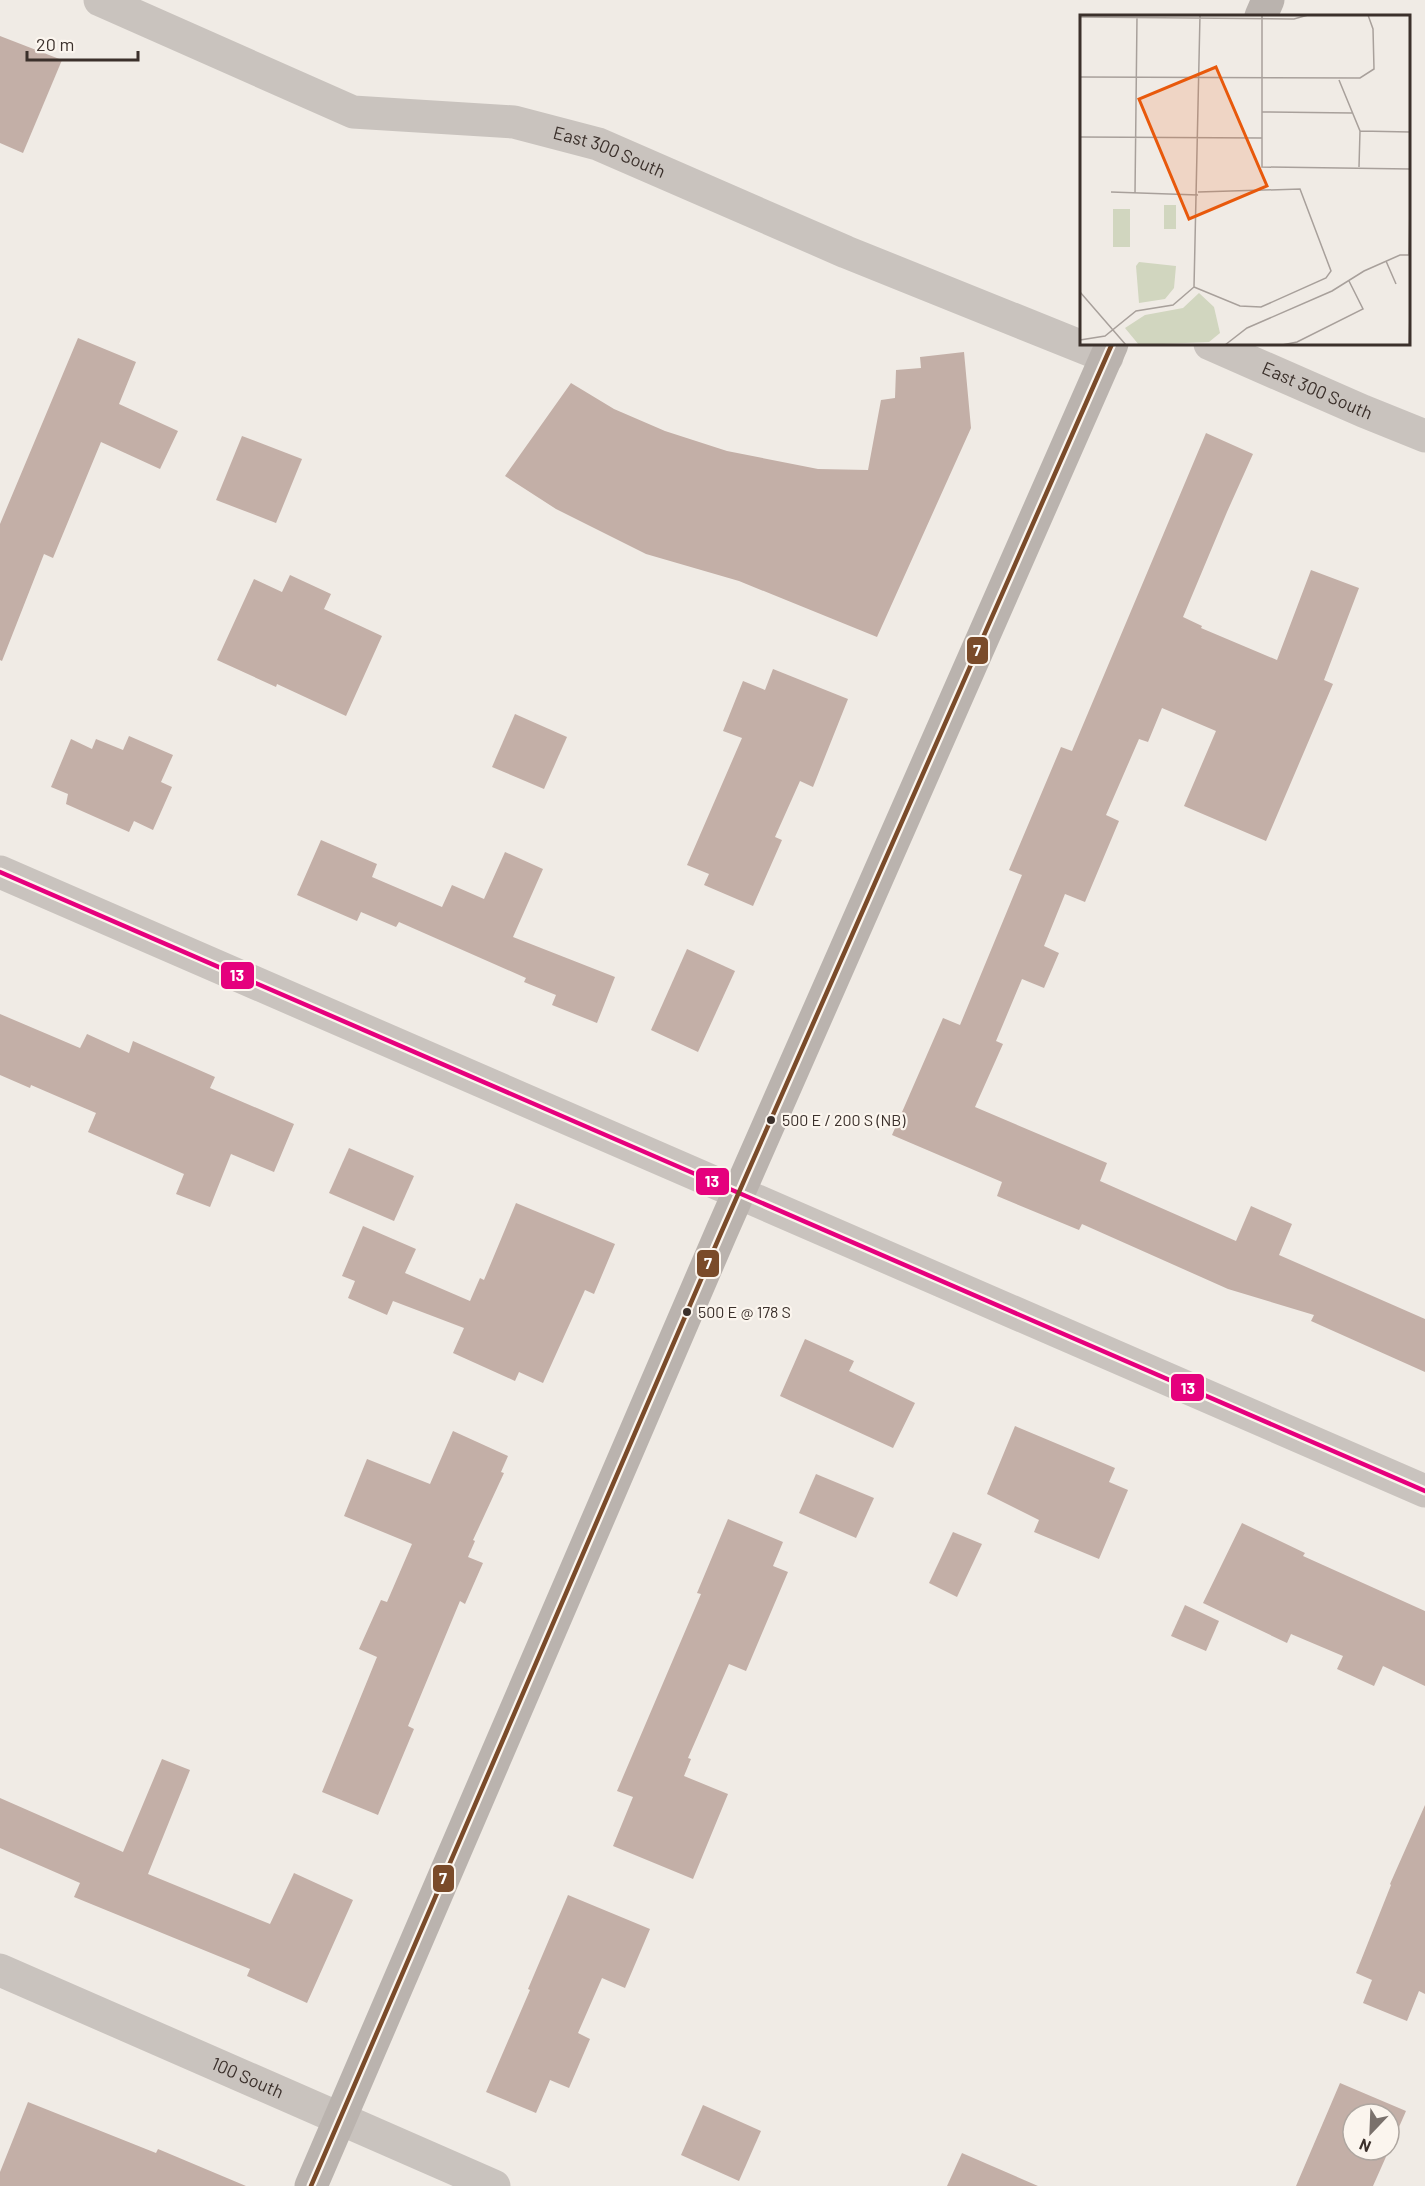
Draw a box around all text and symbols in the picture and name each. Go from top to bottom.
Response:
inset map [1080,15,1410,345]
scale bar [27,24,138,62]
text: 20 m [36,33,74,55]
street label: East 300 South [551,121,669,182]
street label: East 300 South [1259,356,1376,424]
line badge: 7 [966,636,989,665]
text: 7 [973,640,981,659]
line badge: 13 [220,961,255,990]
text: 13 [230,965,244,984]
place label: 500 E / 200 S (NB) [782,1110,906,1129]
marker: 500 E / 200 S (NB) [765,1114,777,1126]
line badge: 13 [695,1167,730,1196]
text: 13 [705,1171,719,1190]
line badge: 7 [696,1249,720,1278]
text: 7 [704,1253,712,1272]
place label: 500 E @ 178 S [698,1302,791,1321]
marker: 500 E @ 178 S [681,1306,693,1318]
line badge: 13 [1170,1373,1205,1402]
text: 13 [1181,1378,1195,1397]
line badge: 7 [432,1864,455,1893]
text: 7 [439,1868,447,1887]
street label: 100 South [208,2052,287,2103]
north arrow [1341,2102,1401,2162]
text: N [1356,2135,1374,2157]

